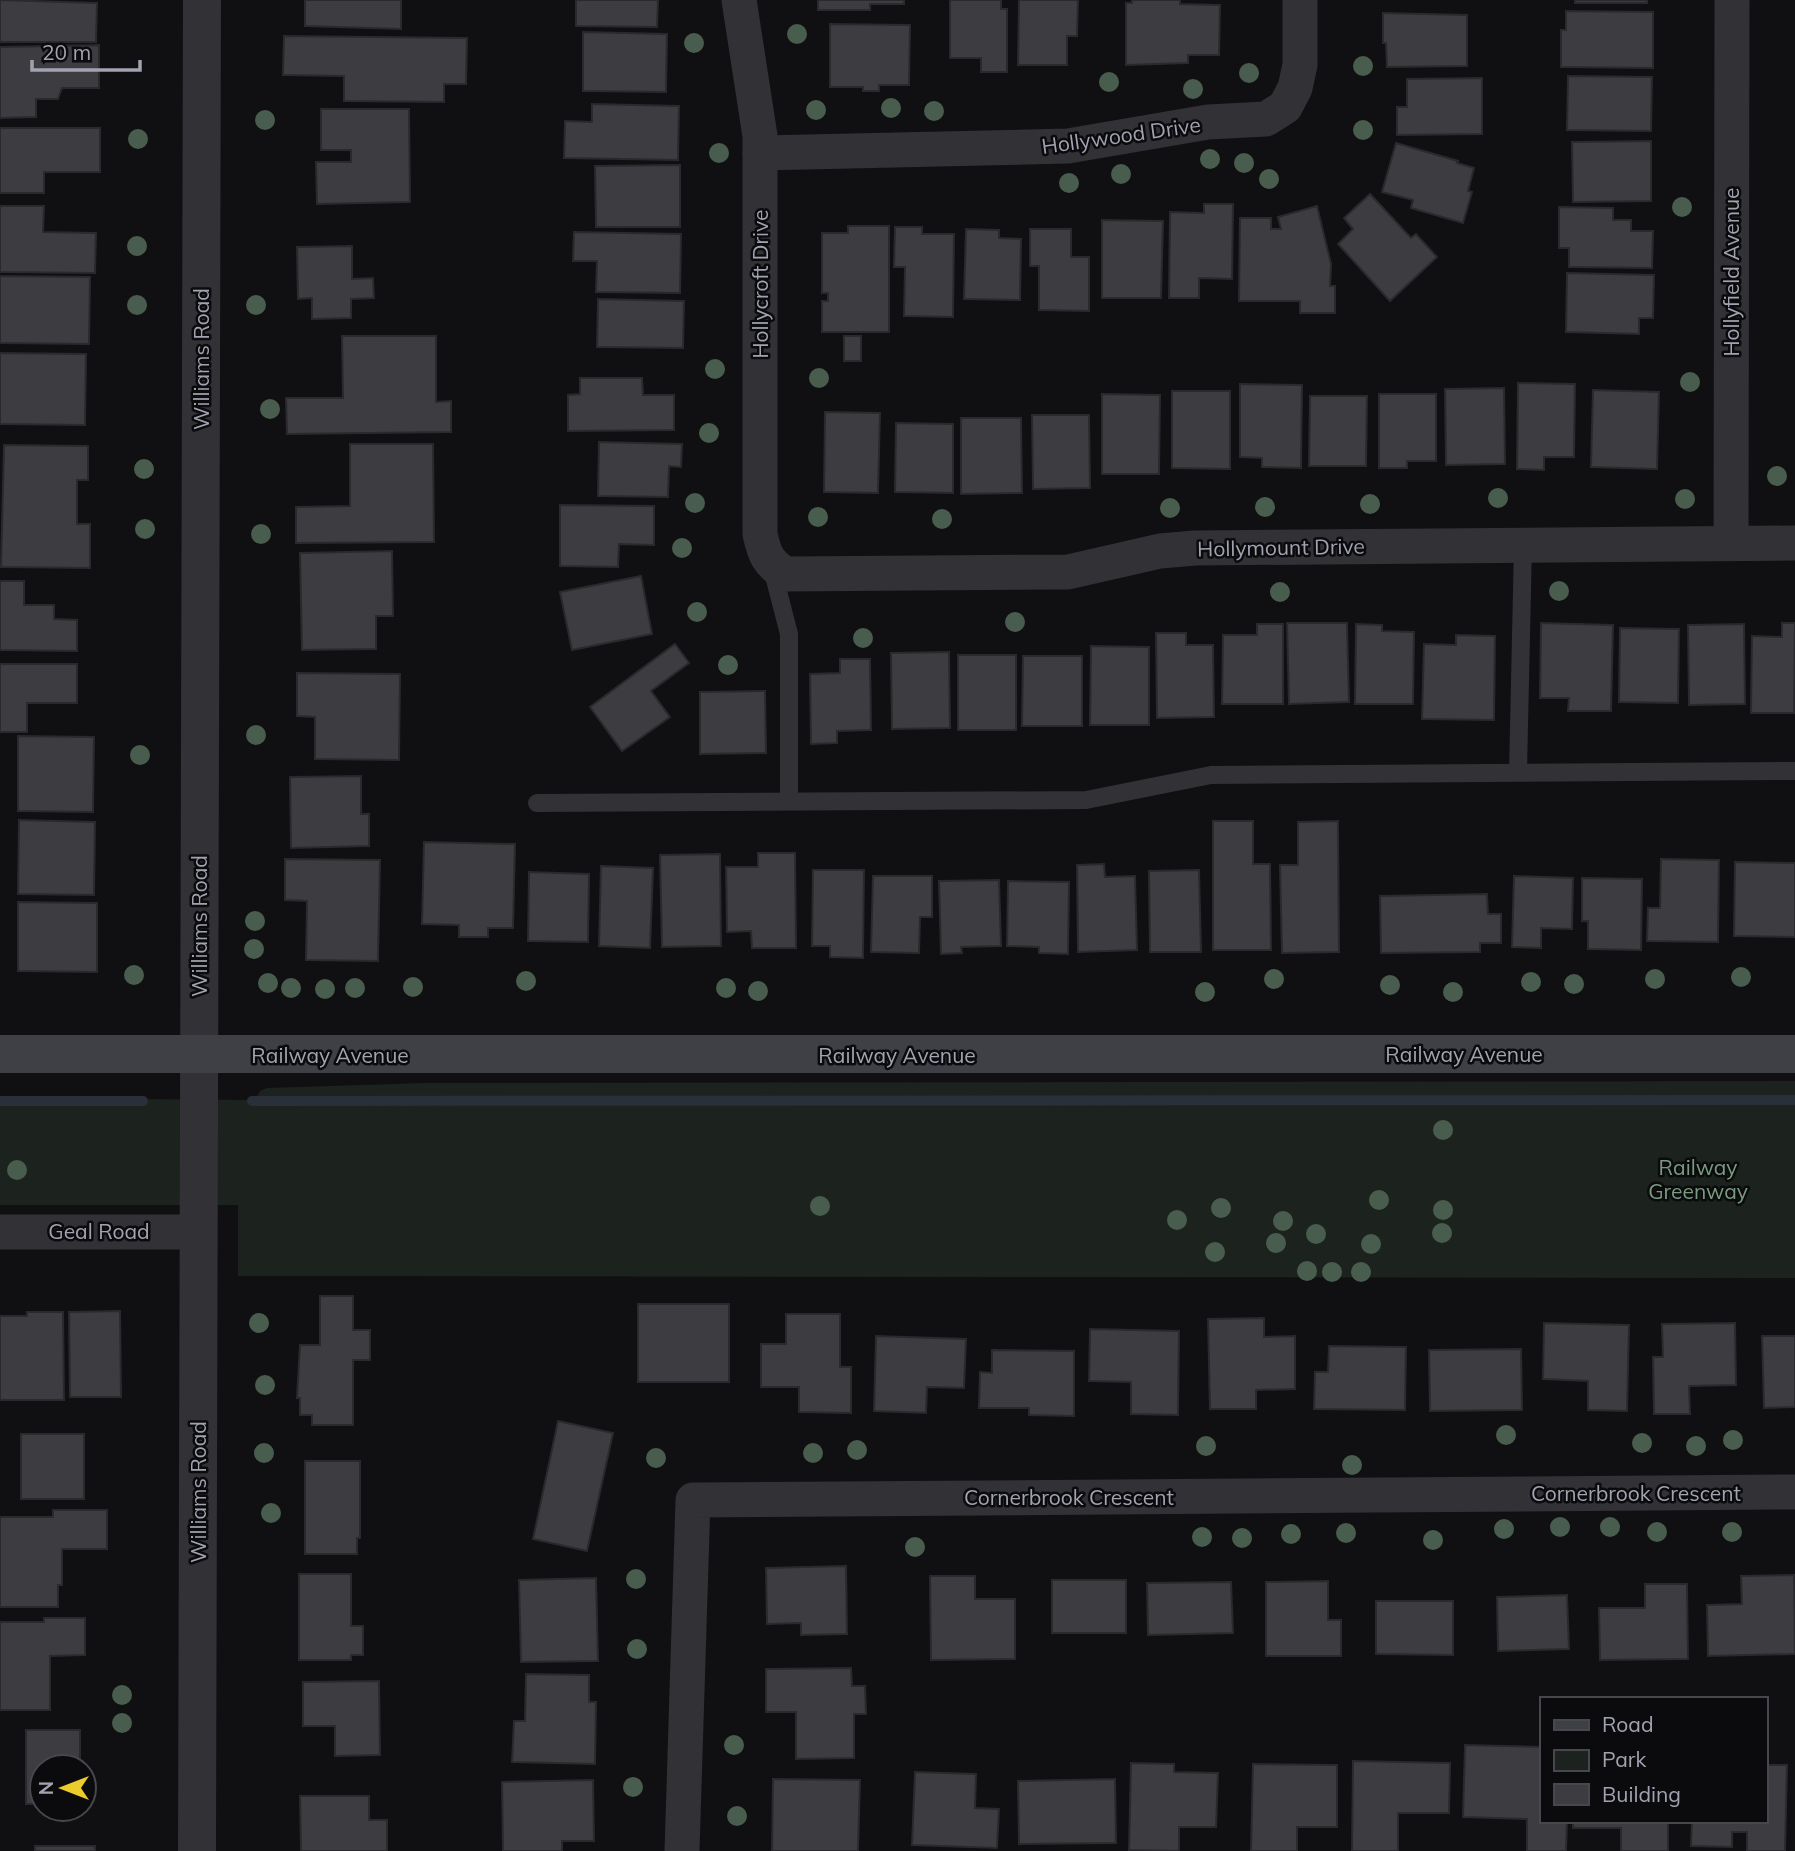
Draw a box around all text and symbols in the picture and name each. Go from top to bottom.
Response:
scale bar [32,28,140,72]
text: 20 m [42,39,91,65]
street label: Hollywood Drive [1040,111,1202,159]
street label: Hollyfield Avenue [1718,187,1744,357]
street label: Hollycroft Drive [747,210,773,359]
street label: Williams Road [188,288,214,430]
street label: Hollymount Drive [1197,533,1365,561]
street label: Williams Road [186,855,212,997]
street label: Railway Avenue [1385,1041,1543,1067]
street label: Railway Avenue [251,1042,409,1068]
street label: Railway Avenue [818,1042,976,1068]
park label: Railway Greenway [1648,1154,1748,1204]
street label: Geal Road [48,1218,150,1244]
street label: Williams Road [185,1421,211,1563]
street label: Cornerbrook Crescent [1531,1480,1741,1506]
street label: Cornerbrook Crescent [964,1484,1174,1510]
legend [1540,1697,1767,1823]
text: Road [1602,1711,1653,1737]
text: Park [1602,1746,1646,1772]
north arrow [28,1753,98,1823]
text: N [34,1781,58,1795]
text: Building [1602,1781,1681,1807]

